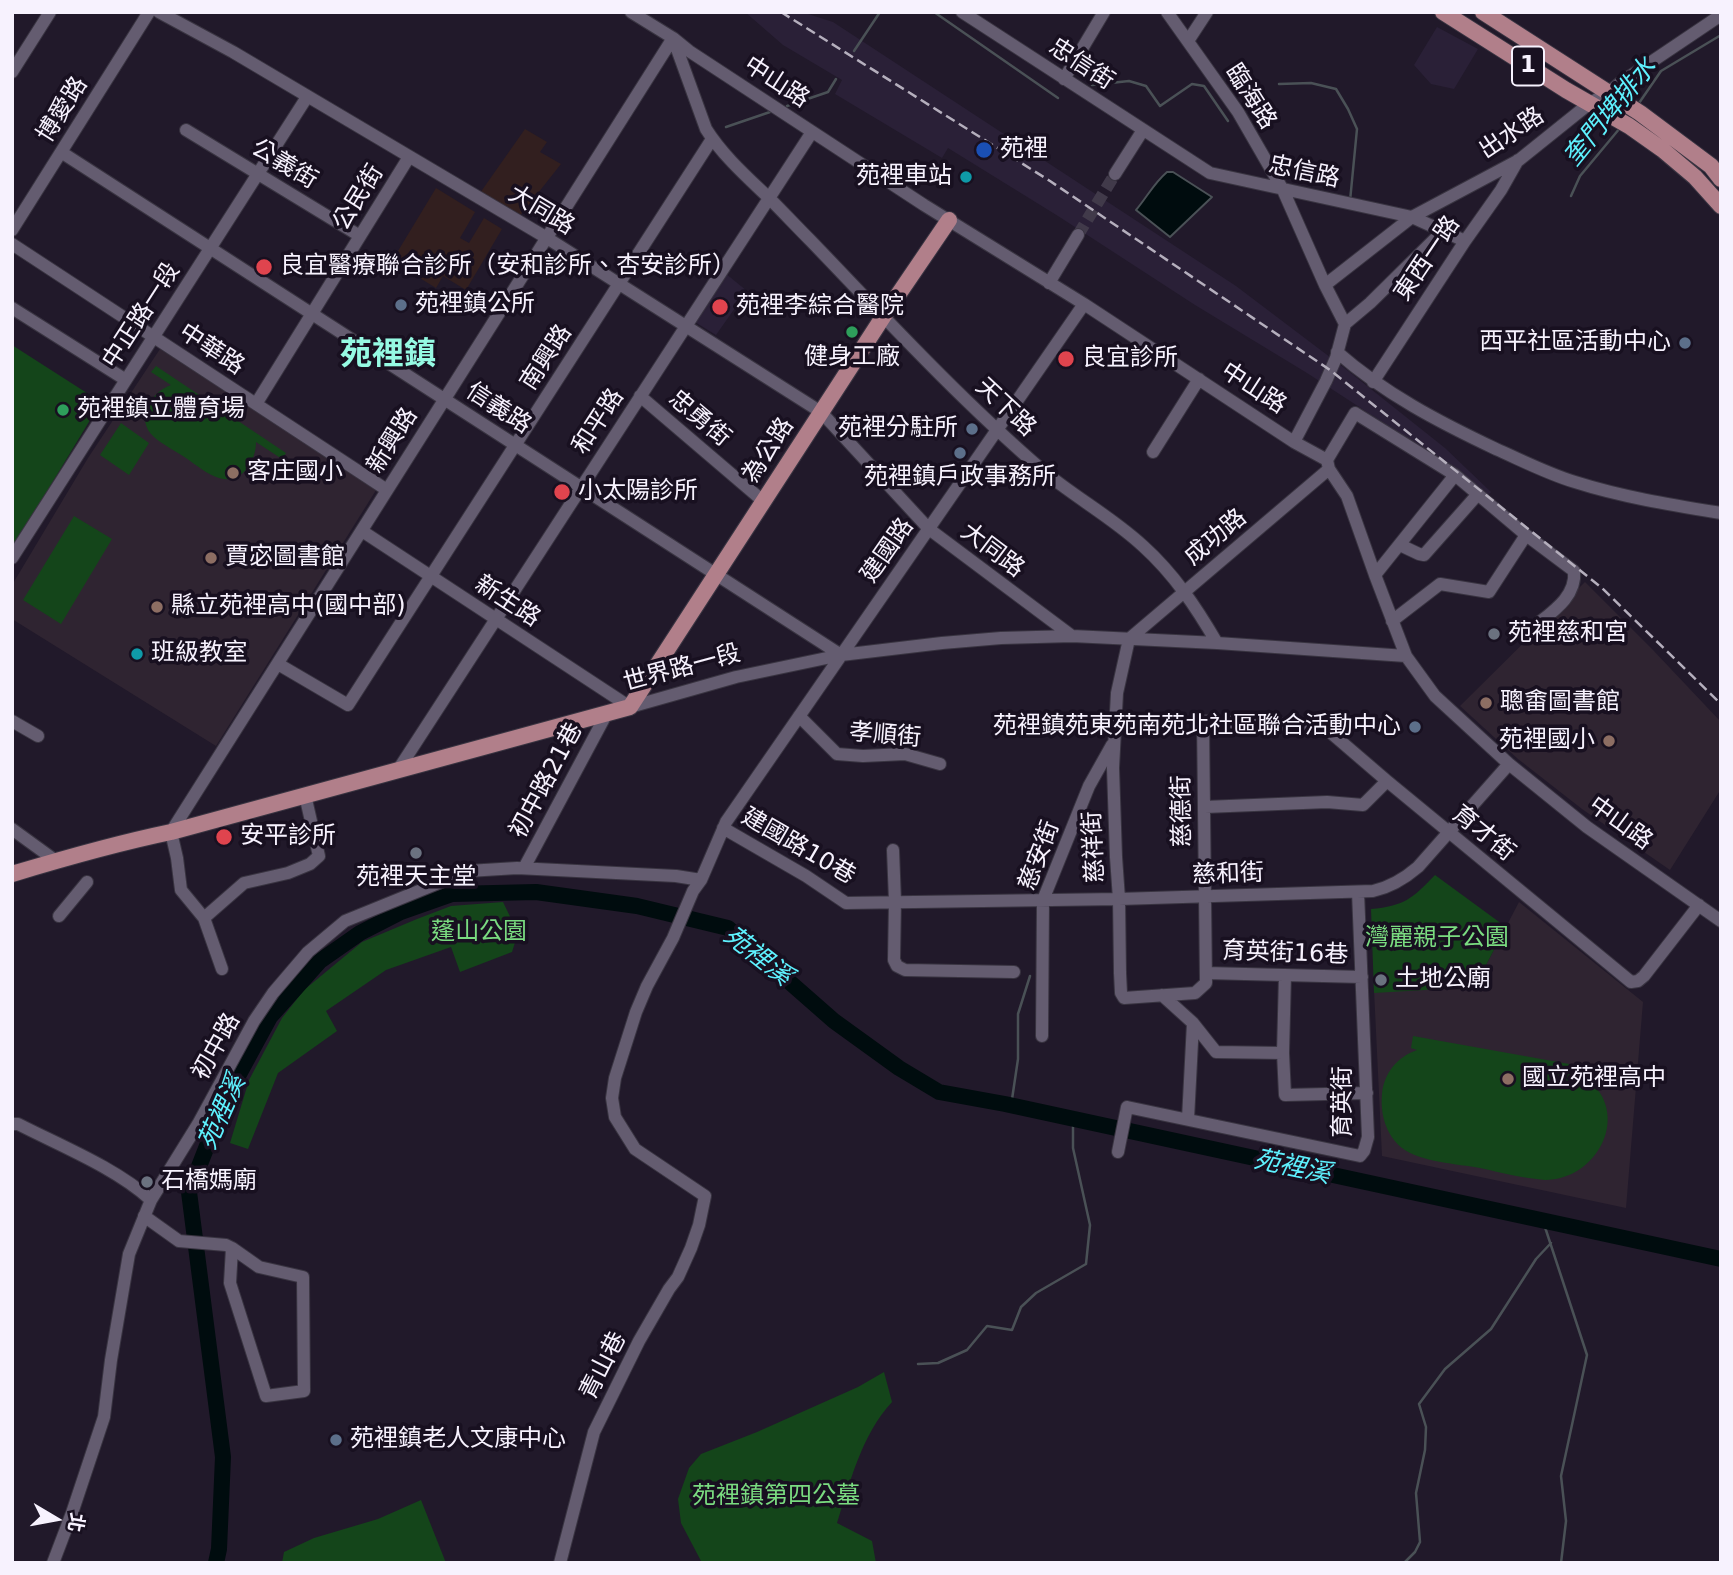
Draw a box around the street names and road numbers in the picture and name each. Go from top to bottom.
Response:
street label: 忠信街 [1043,33,1119,97]
road number: 1 [1512,46,1544,86]
street label: 中山路 [738,51,814,115]
street label: 臨海路 [1218,59,1282,135]
street label: 博愛路 [32,72,94,148]
street label: 出水路 [1474,102,1550,166]
street label: 公義街 [246,134,322,196]
street label: 忠信路 [1266,151,1342,195]
street label: 公民街 [328,160,390,236]
street label: 大同路 [503,180,579,242]
street label: 東西一路 [1389,211,1467,307]
street label: 中正路一段 [97,258,187,374]
street label: 中華路 [173,318,249,382]
street label: 南興路 [515,320,579,396]
street label: 中山路 [1215,357,1291,421]
street label: 天下路 [969,373,1041,443]
street label: 信義路 [460,377,536,441]
street label: 和平路 [567,384,631,460]
street label: 忠勇街 [662,385,736,453]
street label: 新興路 [362,403,424,479]
street label: 為公路 [737,413,801,489]
street label: 成功路 [1179,504,1253,572]
street label: 建國路 [856,513,920,589]
street label: 大同路 [955,518,1029,584]
street label: 新生路 [469,570,545,634]
street label: 世界路一段 [620,640,744,698]
street label: 初中路21巷 [505,718,589,844]
street label: 孝順街 [848,719,922,753]
street label: 慈德街 [1168,775,1198,847]
street label: 中山路 [1582,791,1658,857]
street label: 育才街 [1446,800,1520,868]
street label: 建國路10巷 [736,803,860,891]
street label: 慈祥街 [1079,810,1111,884]
street label: 慈安街 [1014,817,1066,895]
street label: 慈和街 [1192,859,1264,891]
street label: 育英街16巷 [1221,937,1349,971]
street label: 初中路 [187,1009,247,1085]
street label: 育英街 [1330,1066,1358,1138]
street label: 青山巷 [575,1327,633,1405]

